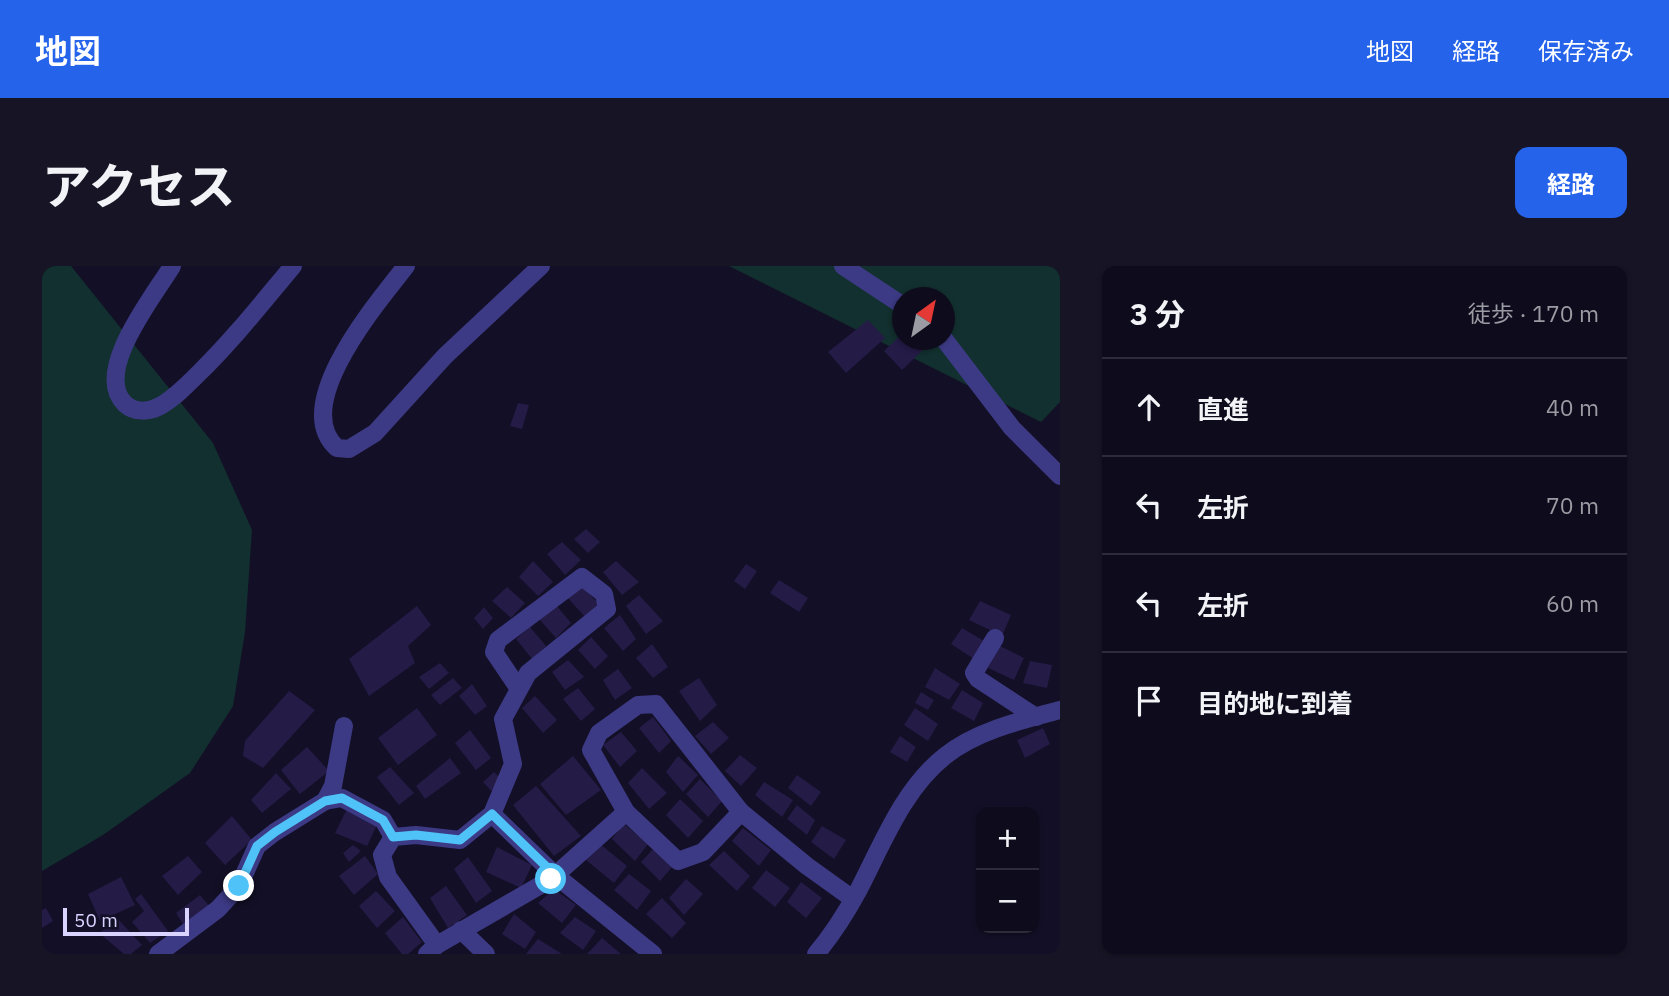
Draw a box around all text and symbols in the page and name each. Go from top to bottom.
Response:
text: 地図 [35,29,101,72]
text: 地図 [1366,35,1414,67]
text: 経路 [1452,35,1500,67]
text: 保存済み [1538,35,1634,67]
button: 経路 [1515,147,1627,218]
text: アクセス [42,154,236,217]
north arrow [892,287,955,350]
text: 3 分 [1130,294,1185,333]
text: 徒歩 · 170 m [1468,298,1599,328]
icon: ahead [1130,388,1168,426]
text: 直進 [1197,392,1249,426]
text: 40 m [1546,392,1599,422]
icon: left [1130,486,1168,524]
text: 左折 [1197,490,1249,524]
text: 70 m [1546,490,1599,520]
icon: left [1130,584,1168,622]
text: 左折 [1197,588,1249,622]
text: 60 m [1546,588,1599,618]
icon: arrive [1130,682,1168,720]
text: 目的地に到着 [1197,686,1353,720]
map controls [976,807,1039,933]
button: + [976,807,1039,870]
route start [535,863,566,894]
route end [223,870,254,901]
button: − [976,870,1039,933]
scale bar [63,905,189,937]
text: 50 m [74,908,118,932]

